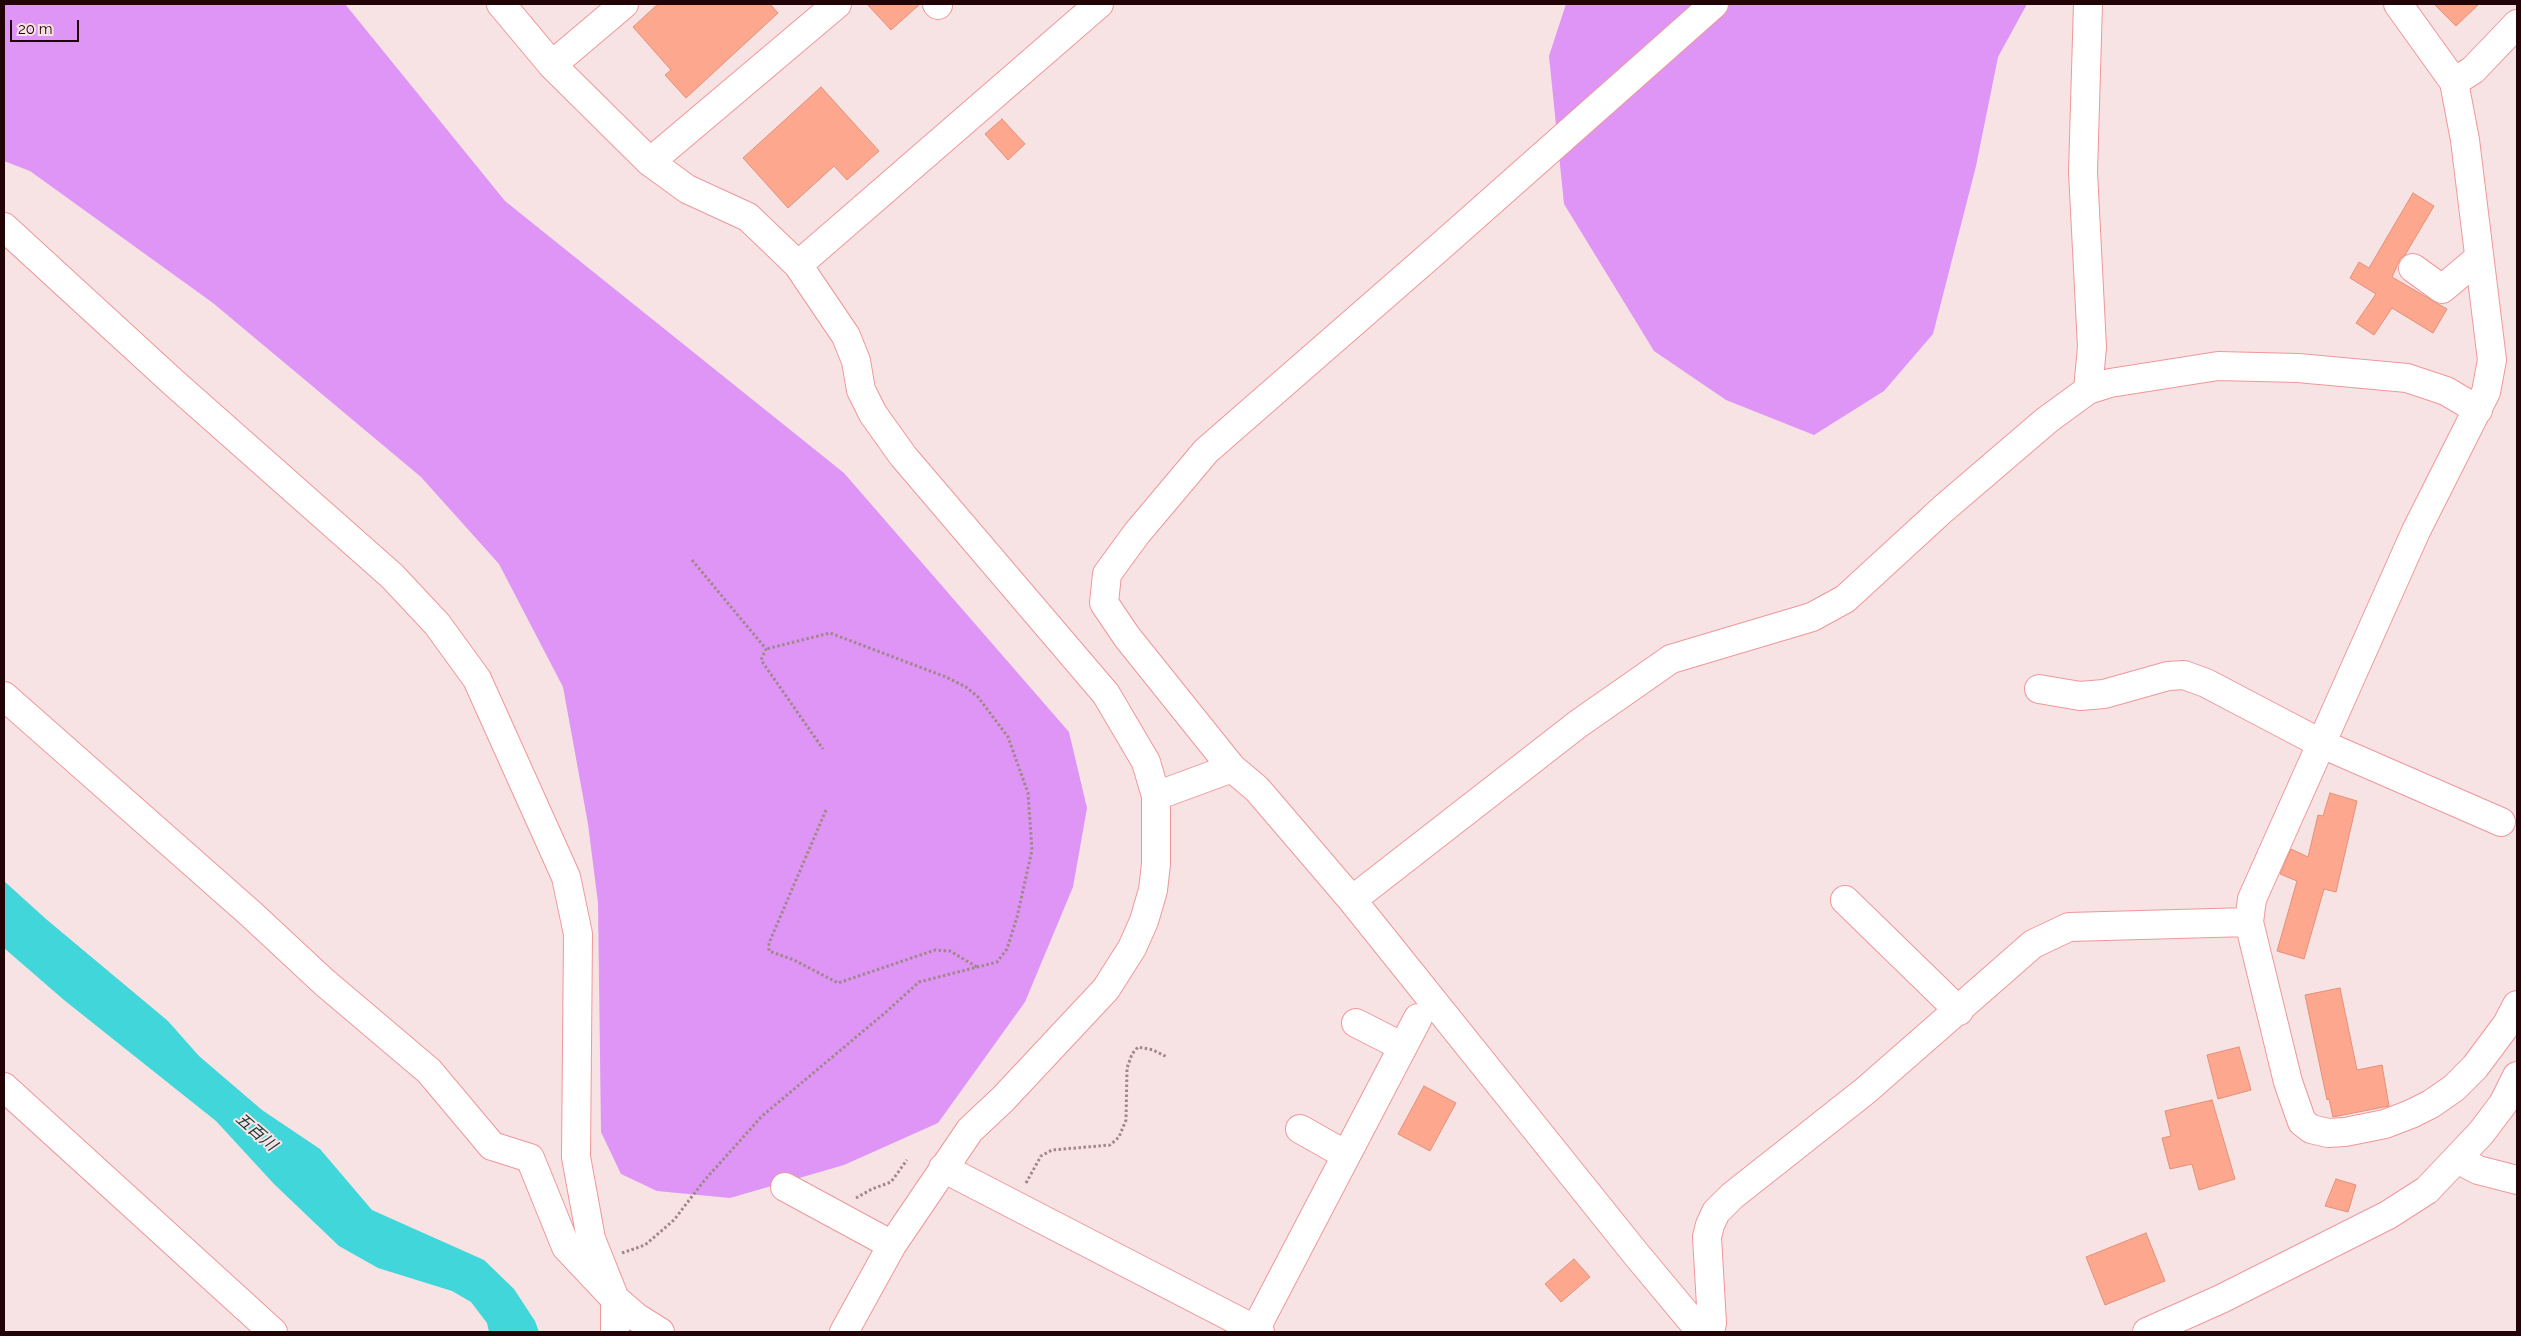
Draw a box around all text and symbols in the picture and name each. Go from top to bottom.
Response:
scale bar [12,10,81,42]
text: 20 m [18,20,53,38]
water label: 五百川 [232,1109,280,1155]

